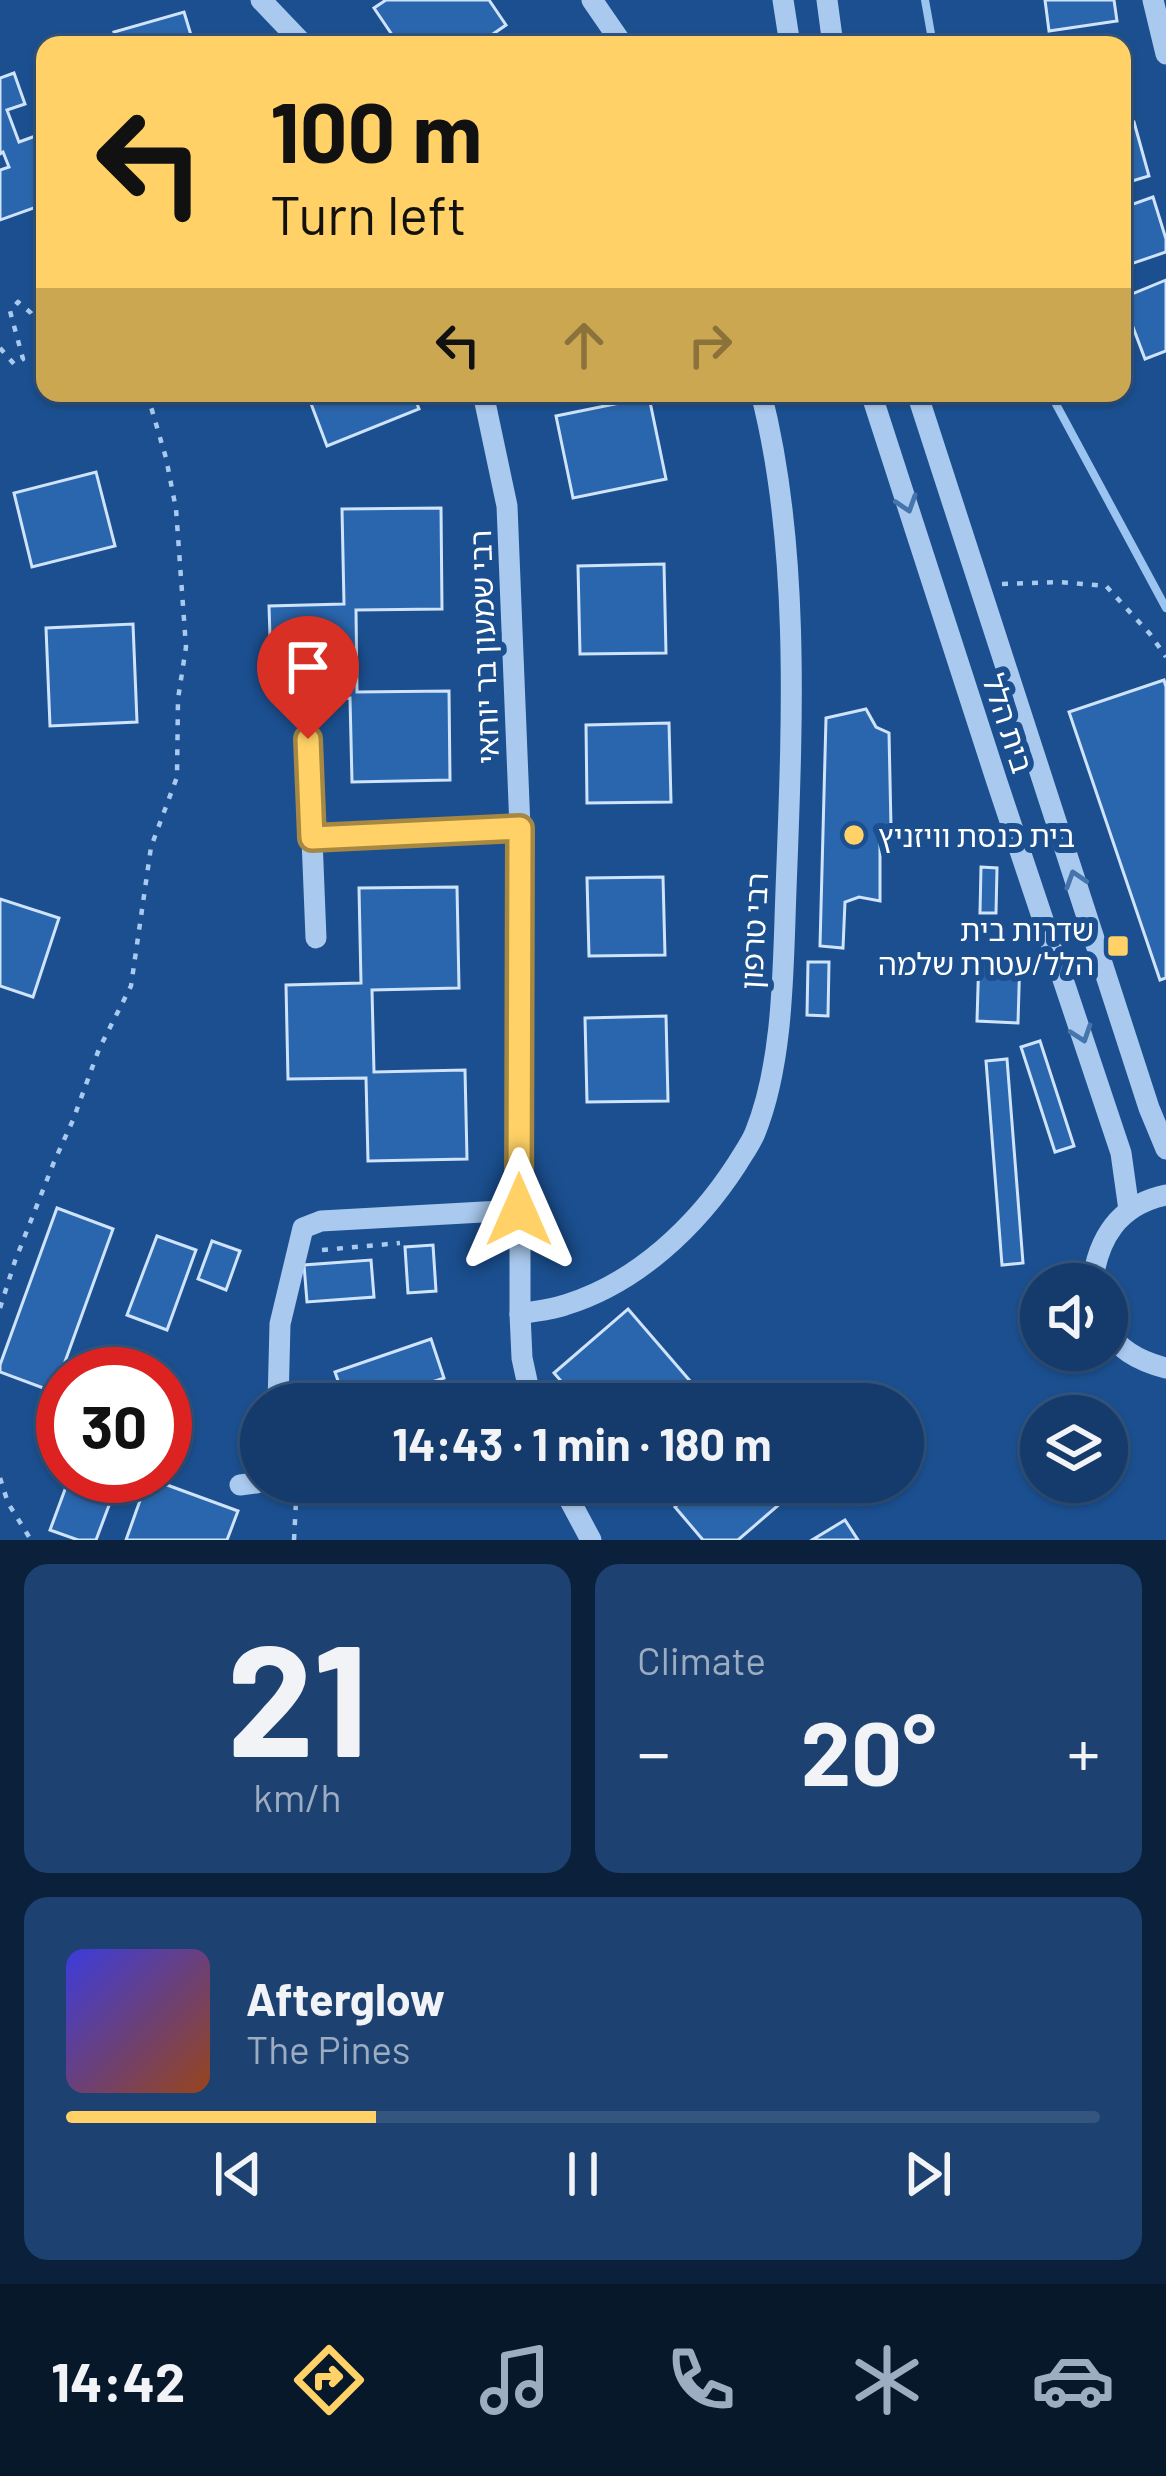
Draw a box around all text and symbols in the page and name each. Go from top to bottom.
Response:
text: 100 m [270,79,482,180]
icon: left [72,84,228,240]
text: Turn left [270,181,467,246]
icon: left [425,312,491,378]
icon: ahead [551,312,617,378]
icon: right [677,312,743,378]
one-way arrow [892,493,917,514]
street label: רבי שמעון בר יוחאי [461,529,505,765]
pin [257,616,359,739]
icon: arrive [275,634,341,700]
street label: בית הלל [976,669,1042,777]
place label: בית כנסת וויזניץ [878,817,1075,853]
marker: בית כנסת וויזניץ [841,822,867,848]
one-way arrow [1064,869,1089,890]
street label: רבי טרפון [732,871,774,991]
place label: שדרות בית הלל/עטרת שלמה [878,911,1094,981]
marker: שדרות בית הלל/עטרת שלמה [1105,933,1131,959]
one-way arrow [1067,1023,1092,1044]
position arrow [456,1147,582,1273]
map controls [1020,1263,1128,1503]
button: sound [1020,1263,1128,1371]
speed limit sign: 30 [36,1347,192,1503]
button: layers [1020,1395,1128,1503]
text: 14:43 · 1 min · 180 m [392,1416,772,1470]
text: 21 [227,1601,368,1788]
text: Climate [637,1636,766,1683]
text: 20° [801,1696,936,1804]
text: − [637,1711,670,1790]
text: + [1067,1711,1100,1790]
text: km/h [253,1773,342,1820]
text: Afterglow [246,1971,445,2025]
text: The Pines [246,2025,411,2072]
icon: previous [205,2141,271,2207]
icon: pause [550,2141,616,2207]
icon: next [895,2141,961,2207]
icon: directions [287,2338,371,2422]
icon: music [473,2338,557,2422]
icon: phone [659,2338,743,2422]
icon: climate [845,2338,929,2422]
icon: car [1031,2338,1115,2422]
text: 14:42 [51,2348,185,2413]

